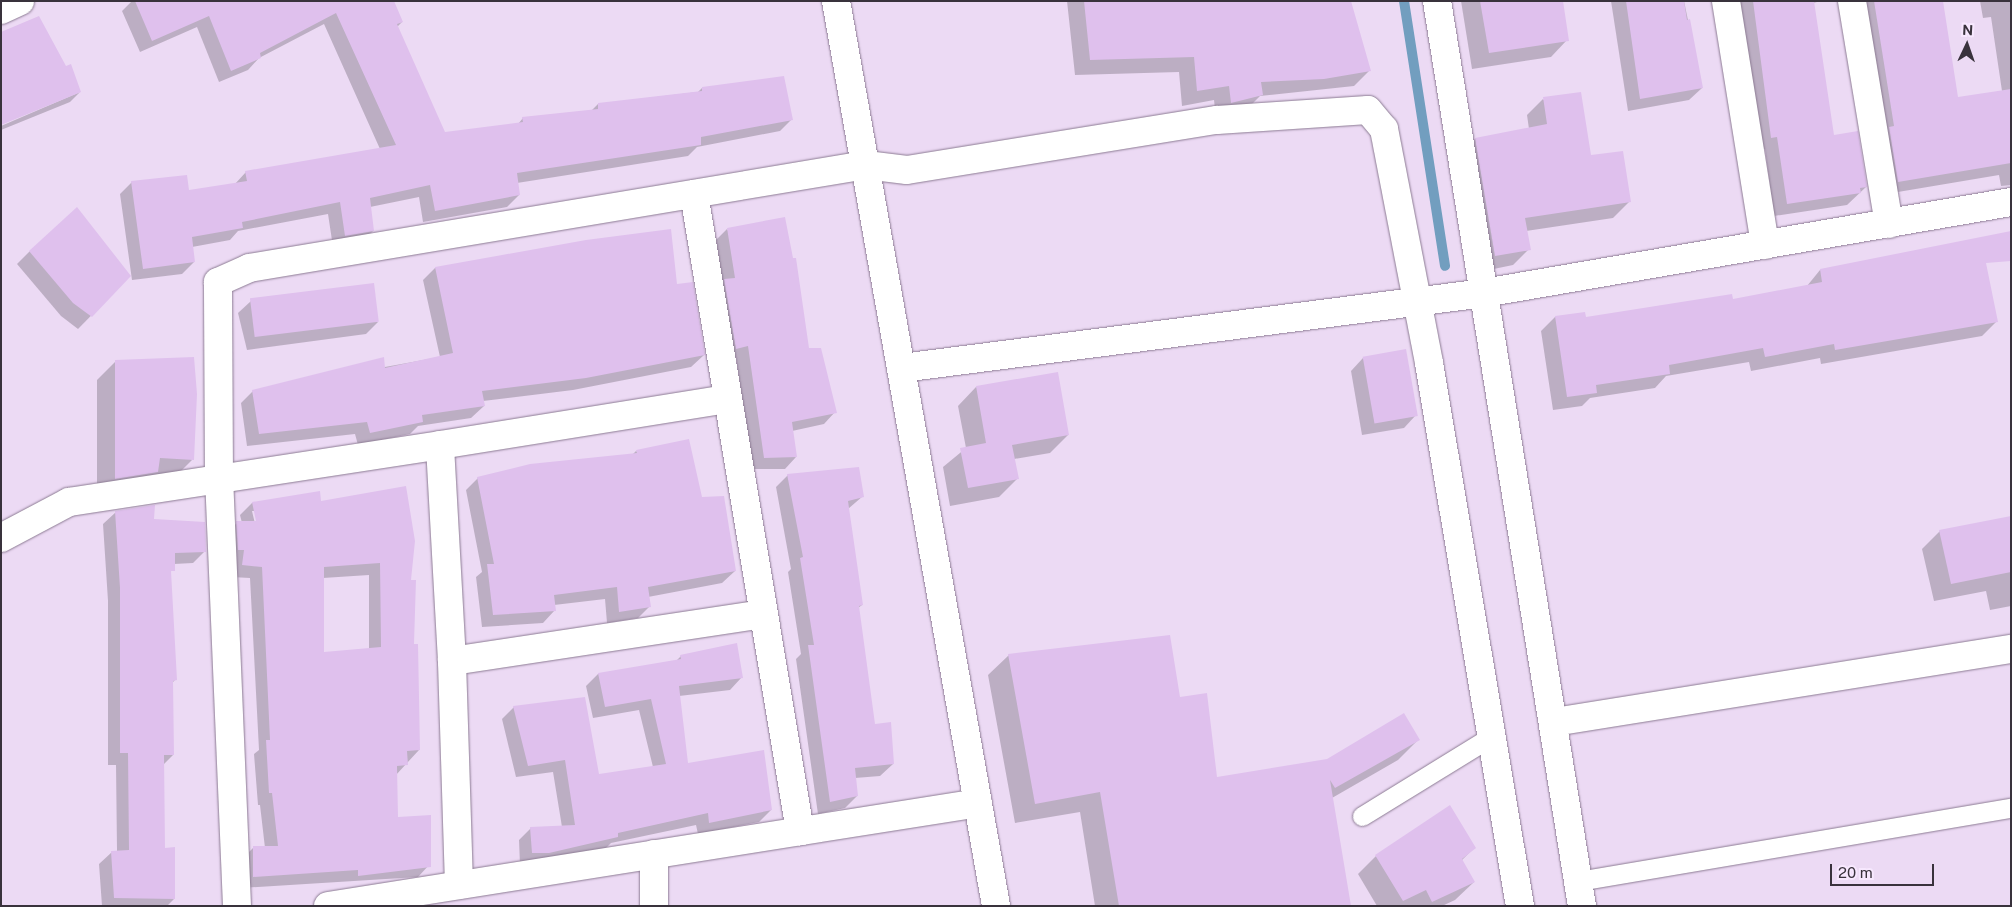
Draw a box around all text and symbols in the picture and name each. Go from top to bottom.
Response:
north arrow [1942,20,1992,70]
text: N [1962,22,1974,38]
scale bar [1832,854,1936,886]
text: 20 m [1838,864,1873,881]

